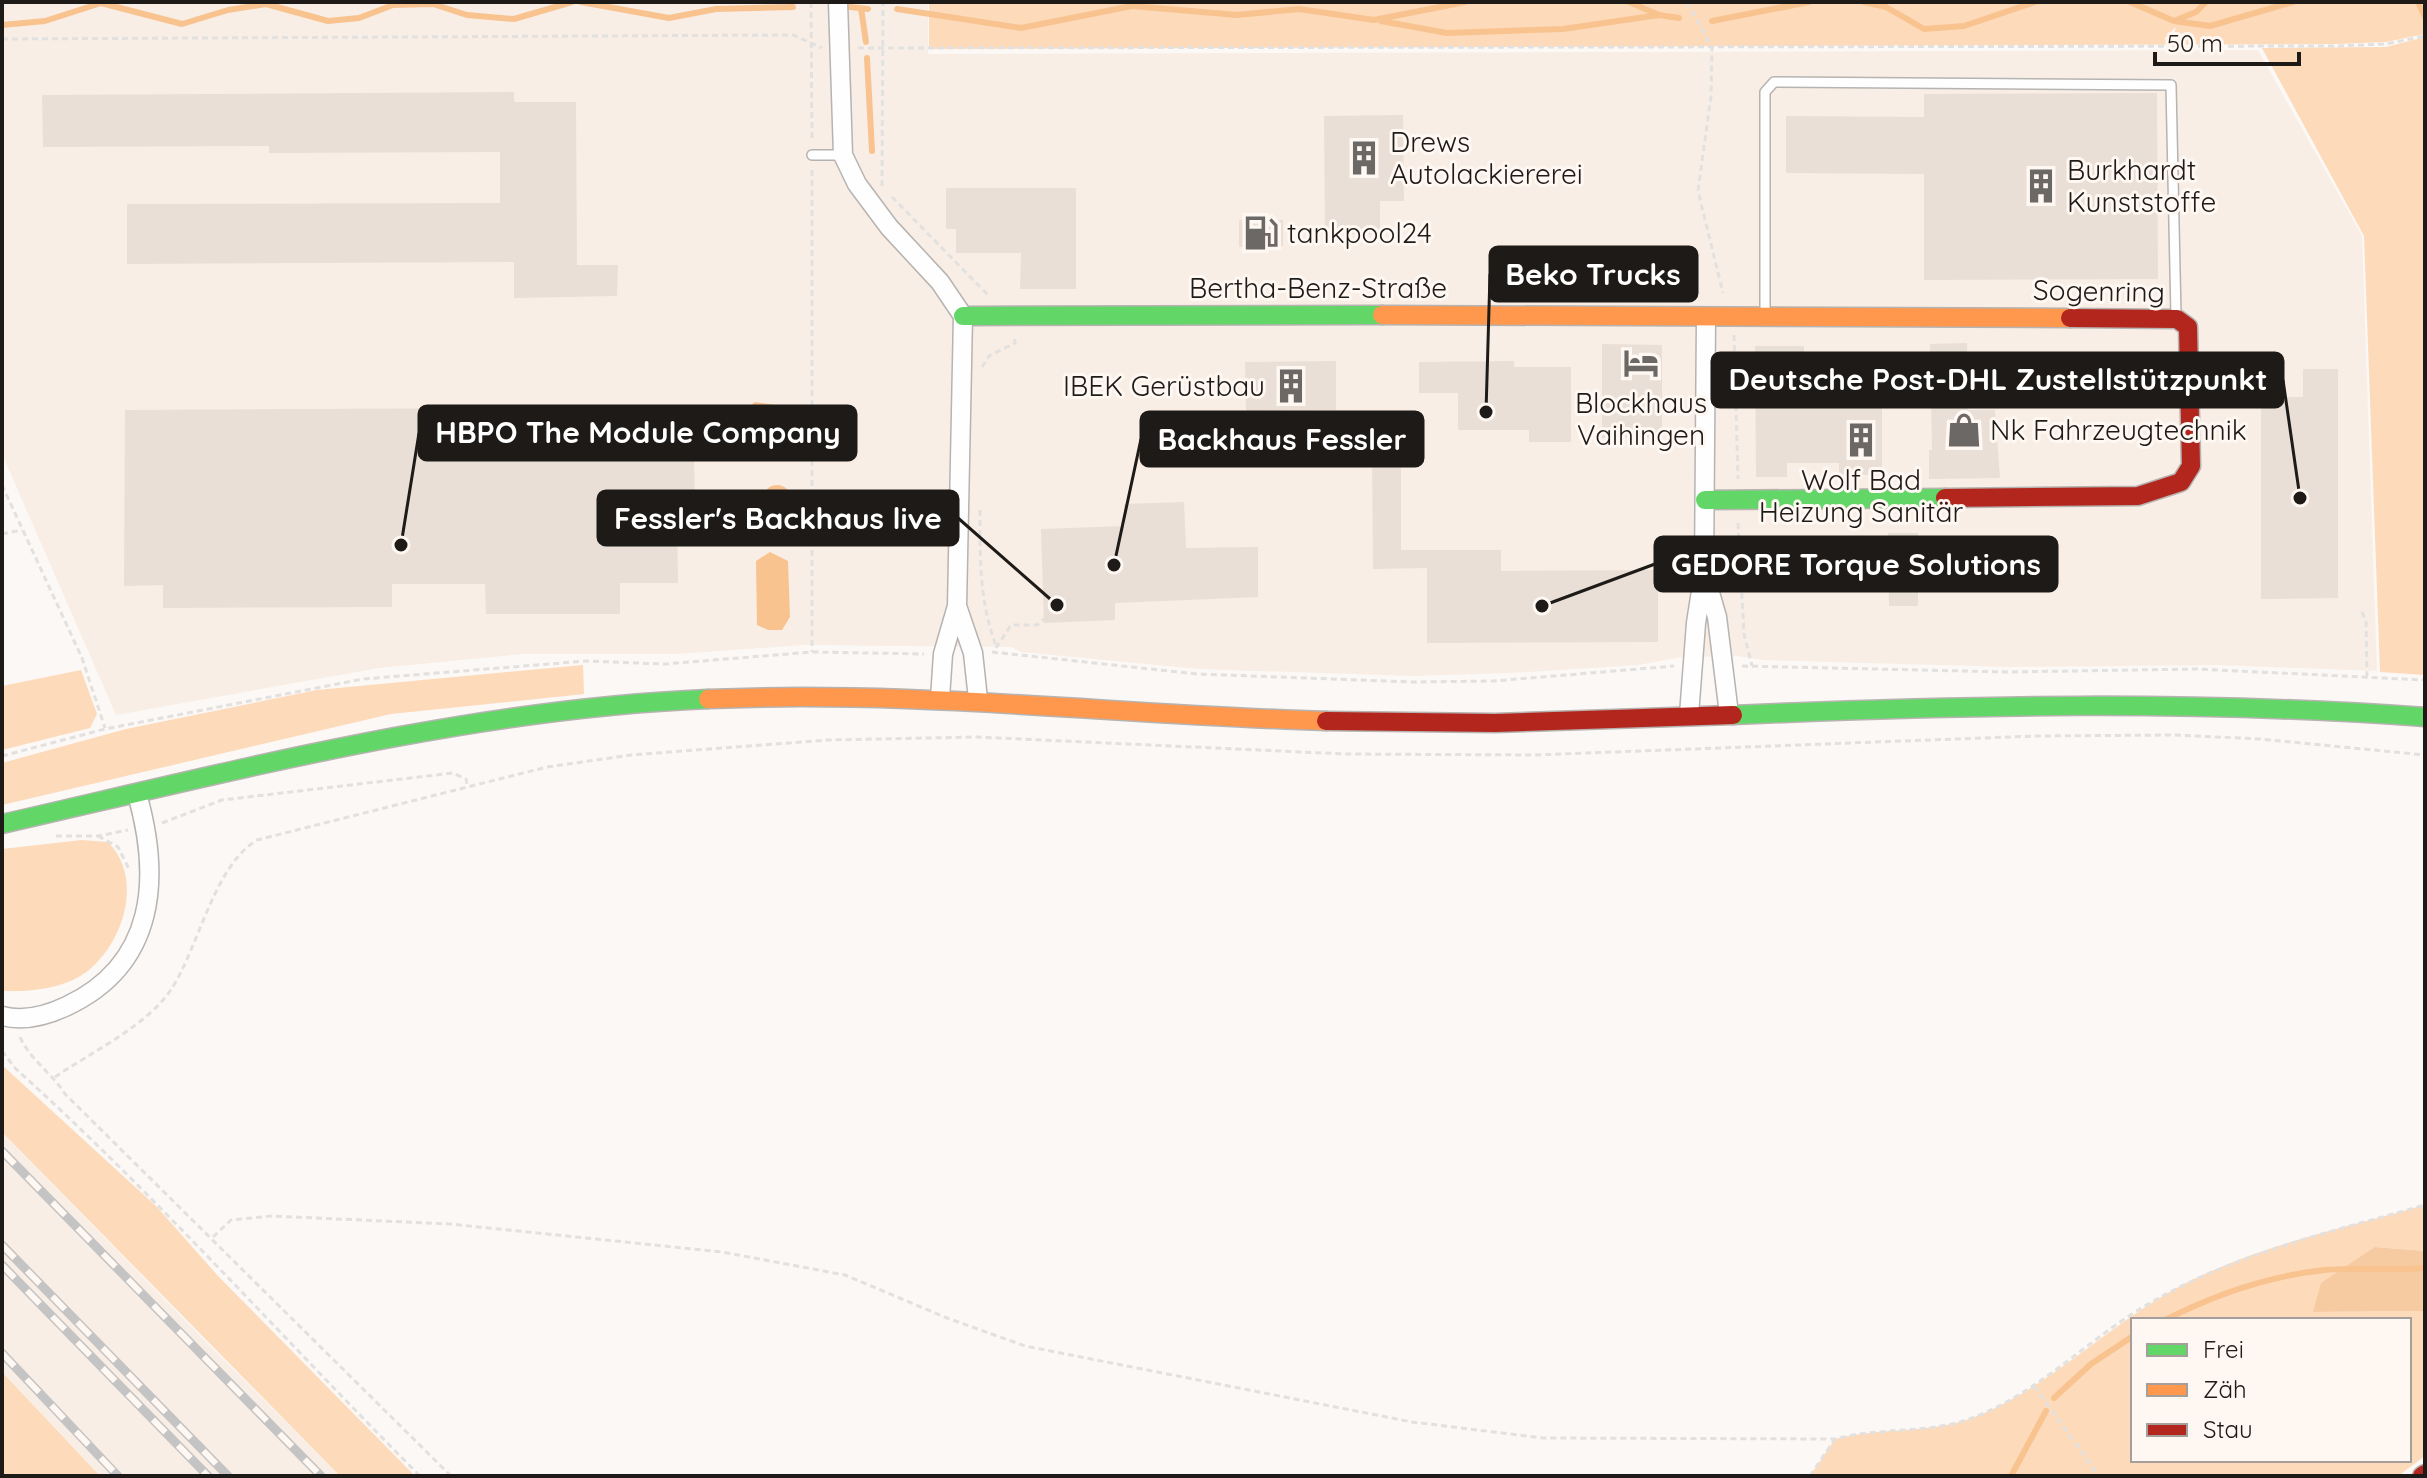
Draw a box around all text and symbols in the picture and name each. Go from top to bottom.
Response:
scale bar [2155,16,2299,66]
text: 50 m [2167,28,2223,58]
place label: Drews Autolackiererei [1390,124,1583,191]
building icon: Drews Autolackiererei [1345,139,1383,177]
place label: Burkhardt Kunststoffe [2067,152,2216,219]
building icon: Burkhardt Kunststoffe [2022,167,2060,205]
fuel station icon: tankpool24 [1242,214,1280,252]
place label: tankpool24 [1287,215,1432,250]
callout: Beko Trucks [1490,247,1697,301]
text: Beko Trucks [1505,255,1681,293]
street label: Bertha-Benz-Straße [1189,270,1447,305]
street label: Sogenring [2033,272,2165,309]
hotel icon: Blockhaus Vaihingen [1622,344,1660,382]
callout: Deutsche Post-DHL Zustellstützpunkt [1712,353,2283,407]
text: Deutsche Post-DHL Zustellstützpunkt [1728,360,2268,398]
building icon: IBEK Gerüstbau [1272,367,1310,405]
place label: IBEK Gerüstbau [1063,368,1265,403]
place label: Blockhaus Vaihingen [1575,385,1707,452]
callout: HBPO The Module Company [419,406,856,460]
shop icon: Nk Fahrzeugtechnik [1945,411,1983,449]
callout: Backhaus Fessler [1141,412,1423,466]
place label: Nk Fahrzeugtechnik [1990,412,2247,447]
text: HBPO The Module Company [435,413,841,451]
text: Backhaus Fessler [1157,420,1407,458]
building icon: Wolf Bad Heizung Sanitär [1842,421,1880,459]
place label: Wolf Bad Heizung Sanitär [1759,462,1964,529]
callout: Fessler's Backhaus live [598,491,958,545]
text: Fessler's Backhaus live [614,499,942,537]
callout: GEDORE Torque Solutions [1655,537,2057,591]
text: GEDORE Torque Solutions [1671,545,2041,583]
legend [2131,1318,2411,1462]
text: Frei [2203,1334,2244,1364]
text: Zäh [2203,1374,2247,1404]
text: Stau [2203,1414,2253,1444]

